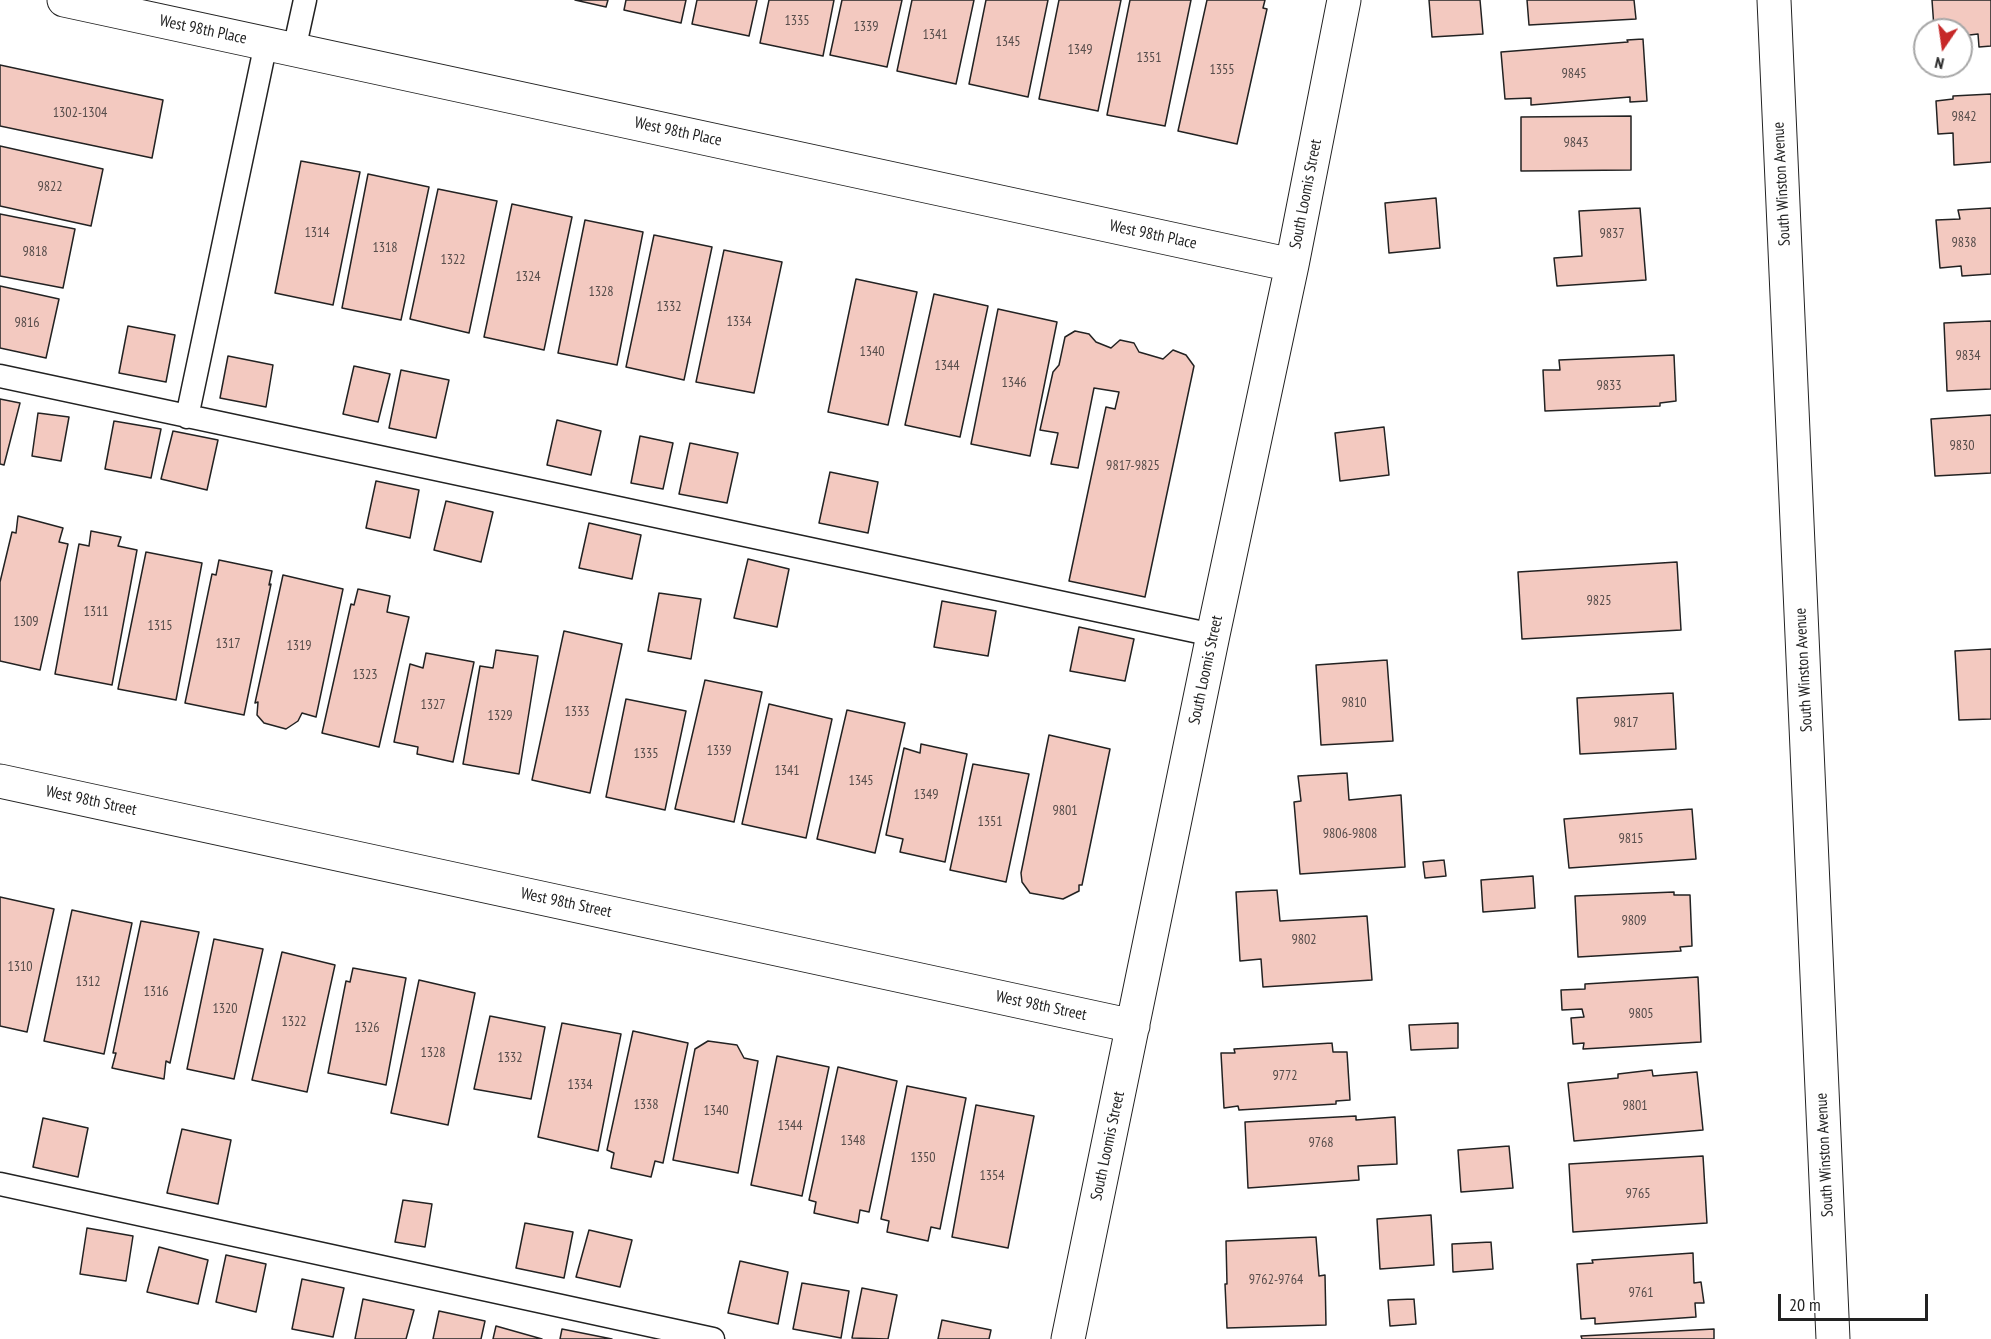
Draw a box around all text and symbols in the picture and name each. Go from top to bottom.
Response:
street label: West 98th Place [158,11,248,49]
house number: 1335 [784,13,810,29]
north arrow [1913,18,1973,78]
house number: 1339 [853,19,879,35]
house number: 1341 [922,27,948,43]
house number: 1345 [995,34,1021,50]
house number: 1349 [1067,42,1093,58]
house number: 1351 [1136,50,1162,66]
text: N [1933,53,1946,74]
house number: 1355 [1209,62,1235,78]
house number: 9845 [1561,66,1587,82]
house number: 1302-1304 [53,105,107,121]
house number: 9842 [1951,109,1977,125]
street label: West 98th Place [633,113,723,151]
street label: South Winston Avenue [1769,121,1795,247]
house number: 9843 [1563,135,1589,151]
street label: South Loomis Street [1286,138,1326,250]
house number: 9822 [37,179,63,195]
street label: West 98th Place [1108,216,1198,254]
house number: 1314 [304,225,330,241]
house number: 9837 [1599,226,1625,242]
house number: 9838 [1951,235,1977,251]
house number: 1318 [372,240,398,256]
house number: 9818 [22,244,48,260]
house number: 1322 [440,252,466,268]
house number: 1324 [515,269,541,285]
house number: 1328 [588,284,614,300]
house number: 1332 [656,299,682,315]
house number: 1334 [726,314,752,330]
house number: 9816 [14,315,40,331]
house number: 1340 [859,344,885,360]
house number: 9834 [1955,348,1981,364]
house number: 1344 [934,358,960,374]
house number: 1346 [1001,375,1027,391]
house number: 9833 [1596,378,1622,394]
house number: 9830 [1949,438,1975,454]
house number: 9817-9825 [1106,458,1160,474]
house number: 9825 [1586,593,1612,609]
house number: 1311 [83,604,109,620]
street label: South Winston Avenue [1791,607,1817,733]
house number: 1309 [13,614,39,630]
street label: South Loomis Street [1185,614,1227,726]
house number: 1315 [147,618,173,634]
house number: 1317 [215,636,241,652]
house number: 1319 [286,638,312,654]
house number: 1323 [352,667,378,683]
house number: 9810 [1341,695,1367,711]
house number: 1327 [420,697,446,713]
house number: 1333 [564,704,590,720]
house number: 1329 [487,708,513,724]
house number: 9817 [1613,715,1639,731]
house number: 1339 [706,743,732,759]
house number: 1335 [633,746,659,762]
house number: 1341 [774,763,800,779]
house number: 1345 [848,773,874,789]
street label: West 98th Street [44,782,138,820]
house number: 1349 [913,787,939,803]
house number: 9801 [1052,803,1078,819]
house number: 1351 [977,814,1003,830]
house number: 9806-9808 [1323,826,1377,842]
house number: 9815 [1618,831,1644,847]
street label: West 98th Street [519,884,613,922]
house number: 9809 [1621,913,1647,929]
house number: 9802 [1291,932,1317,948]
house number: 1310 [7,959,33,975]
house number: 1312 [75,974,101,990]
house number: 1316 [143,984,169,1000]
street label: West 98th Street [994,987,1088,1025]
house number: 1320 [212,1001,238,1017]
house number: 9805 [1628,1006,1654,1022]
house number: 1322 [281,1014,307,1030]
house number: 1326 [354,1020,380,1036]
house number: 1328 [420,1045,446,1061]
house number: 1332 [497,1050,523,1066]
house number: 9772 [1272,1068,1298,1084]
house number: 1334 [567,1077,593,1093]
street label: South Loomis Street [1087,1090,1129,1202]
street label: South Winston Avenue [1812,1092,1838,1218]
house number: 1338 [633,1097,659,1113]
house number: 9801 [1622,1098,1648,1114]
house number: 1340 [703,1103,729,1119]
house number: 1344 [777,1118,803,1134]
house number: 1348 [840,1133,866,1149]
house number: 9768 [1308,1135,1334,1151]
house number: 1350 [910,1150,936,1166]
house number: 1354 [979,1168,1005,1184]
house number: 9765 [1625,1186,1651,1202]
house number: 9762-9764 [1249,1272,1303,1288]
scale bar [1781,1282,1931,1320]
house number: 9761 [1628,1285,1654,1301]
text: 20 m [1789,1293,1821,1316]

